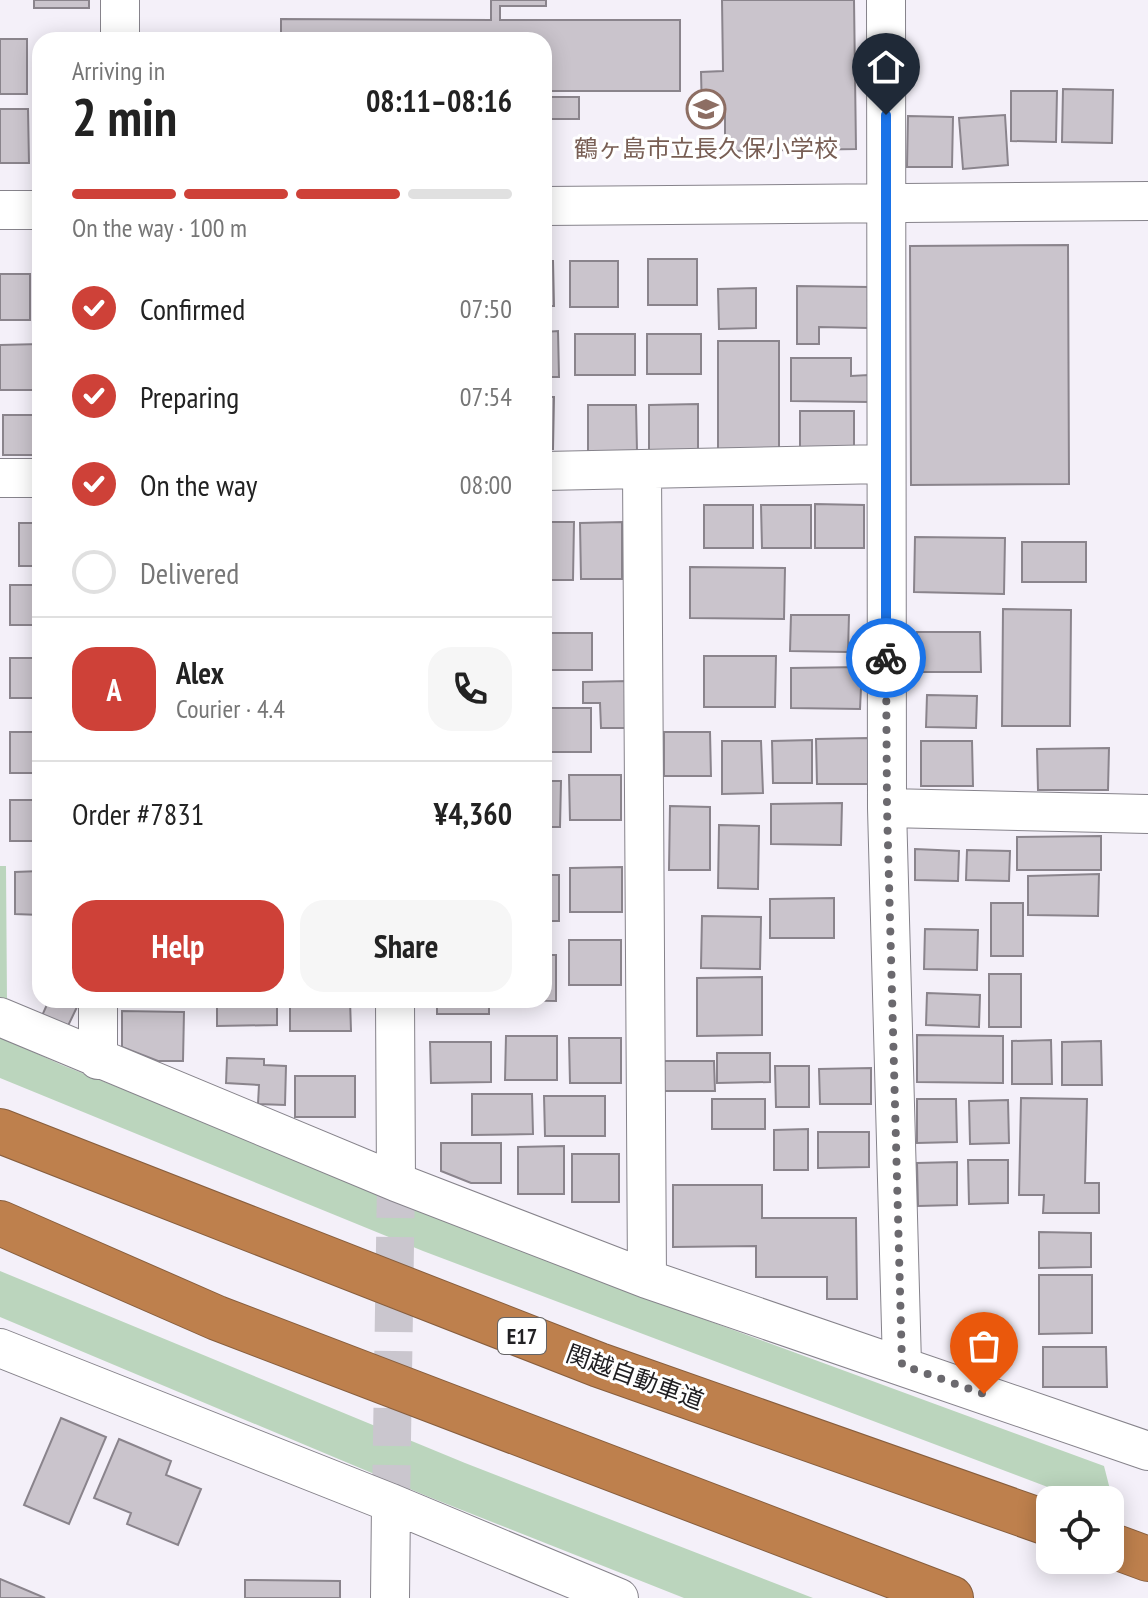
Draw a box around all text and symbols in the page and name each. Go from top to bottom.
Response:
pin [852,33,920,115]
icon: home [864,45,908,89]
text: Arriving in [72,54,165,87]
text: 08:11–08:16 [366,81,512,120]
text: 2 min [72,83,177,150]
school or university icon: 鶴ヶ島市立長久保小学校 [685,88,727,130]
place label: 鶴ヶ島市立長久保小学校 [574,133,838,164]
text: On the way · 100 m [72,211,247,244]
icon: check [72,286,116,330]
text: Confirmed [140,289,245,328]
text: 07:50 [460,292,512,325]
icon: check [72,374,116,418]
text: Preparing [140,377,239,416]
text: 07:54 [460,380,512,413]
icon: check [72,462,116,506]
text: On the way [140,465,257,504]
text: 08:00 [460,468,512,501]
text: Delivered [140,553,239,592]
courier [846,618,926,698]
icon: bike [864,636,908,680]
button: phone [428,647,512,731]
text: Alex [176,653,224,692]
text: A [106,670,122,709]
text: Courier · 4.4 [176,692,285,725]
text: Order #7831 [72,794,204,833]
text: ¥4,360 [434,794,512,833]
button: Help [72,900,284,992]
button: Share [300,900,512,992]
pin [950,1312,1018,1394]
road number: E17 [498,1318,546,1354]
icon: bag [962,1324,1006,1368]
street label: 関越自動車道 [562,1338,708,1416]
map controls [1036,1486,1124,1574]
button: locate [1036,1486,1124,1574]

